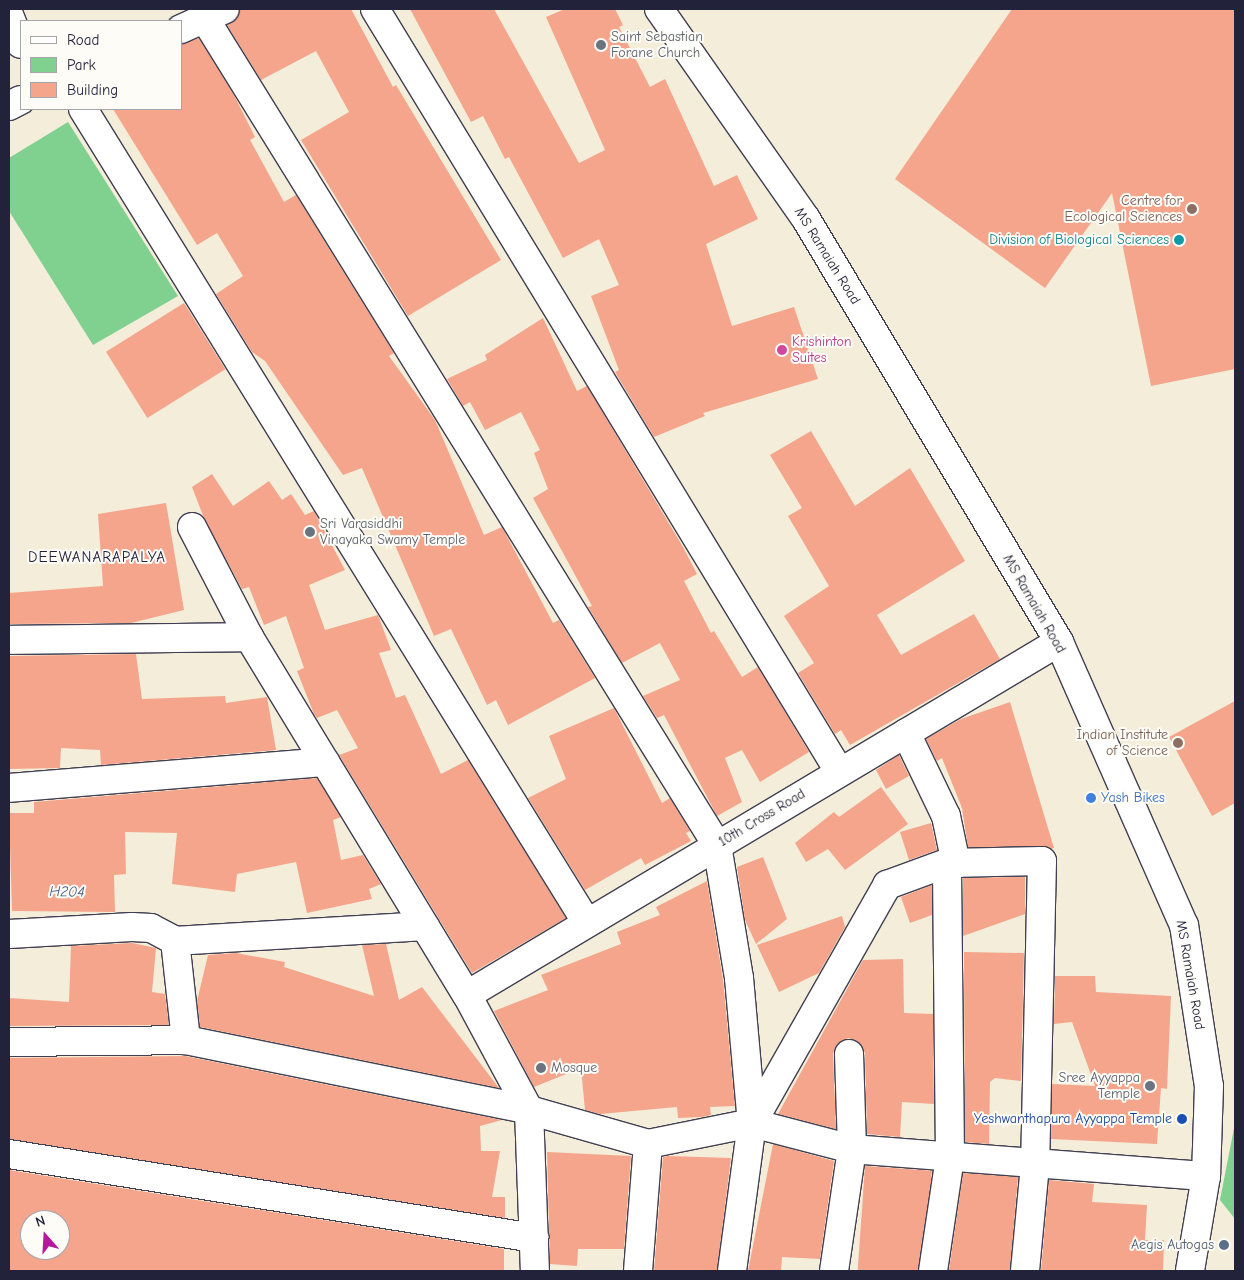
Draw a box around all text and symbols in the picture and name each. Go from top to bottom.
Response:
legend [20,20,182,110]
place label: Saint Sebastian Forane Church [611,29,703,62]
text: Road [67,31,99,49]
marker: Saint Sebastian Forane Church [595,39,607,51]
text: Park [67,56,96,74]
text: Building [67,81,118,99]
place label: Centre for Ecological Sciences [1065,193,1182,226]
marker: Centre for Ecological Sciences [1186,203,1198,215]
street label: MS Ramaiah Road [790,204,864,308]
place label: Division of Biological Sciences [989,232,1169,248]
marker: Division of Biological Sciences [1173,234,1185,246]
place label: Krishinton Suites [792,334,852,367]
marker: Krishinton Suites [776,344,788,356]
place label: Sri Varasiddhi Vinayaka Swamy Temple [320,516,465,548]
marker: Sri Varasiddhi Vinayaka Swamy Temple [304,526,316,538]
district label: DEEWANARAPALYA [26,549,168,567]
street label: MS Ramaiah Road [999,552,1069,656]
place label: Indian Institute of Science [1077,727,1168,760]
marker: Indian Institute of Science [1172,737,1184,749]
street label: 10th Cross Road [716,786,808,850]
place label: Yash Bikes [1101,790,1165,806]
marker: Yash Bikes [1085,792,1097,804]
water label: H204 [49,883,85,901]
street label: MS Ramaiah Road [1172,919,1208,1031]
place label: Mosque [551,1060,597,1076]
marker: Mosque [535,1062,547,1074]
place label: Sree Ayyappa Temple [1059,1070,1140,1102]
marker: Sree Ayyappa Temple [1144,1080,1156,1092]
place label: Yeshwanthapura Ayyappa Temple [974,1111,1172,1127]
marker: Yeshwanthapura Ayyappa Temple [1176,1113,1188,1125]
north arrow [20,1210,70,1260]
text: N [33,1212,47,1231]
place label: Aegis Autogas [1131,1237,1214,1253]
marker: Aegis Autogas [1218,1239,1230,1251]

